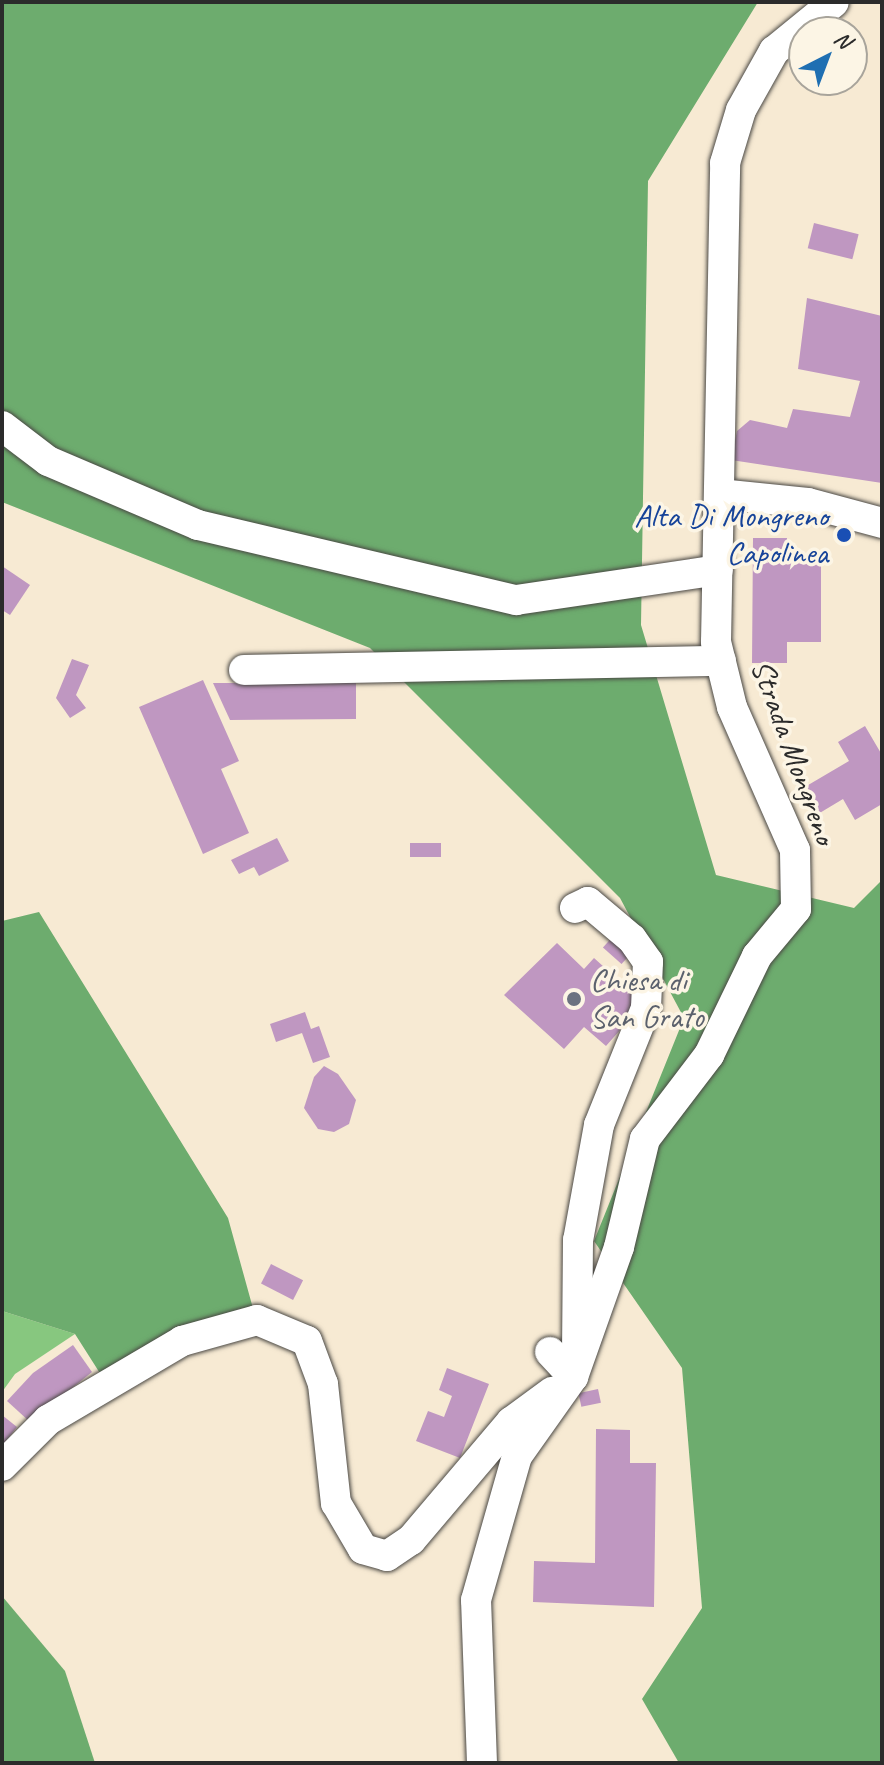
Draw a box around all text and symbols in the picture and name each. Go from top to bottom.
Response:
north arrow [788,16,868,96]
text: N [828,25,857,55]
place label: Alta Di Mongreno Capolinea [634,498,828,573]
marker: Alta Di Mongreno Capolinea [835,526,853,544]
street label: Strada Mongreno [742,655,844,849]
place label: Chiesa di San Grato [590,962,704,1037]
marker: Chiesa di San Grato [565,990,583,1008]

